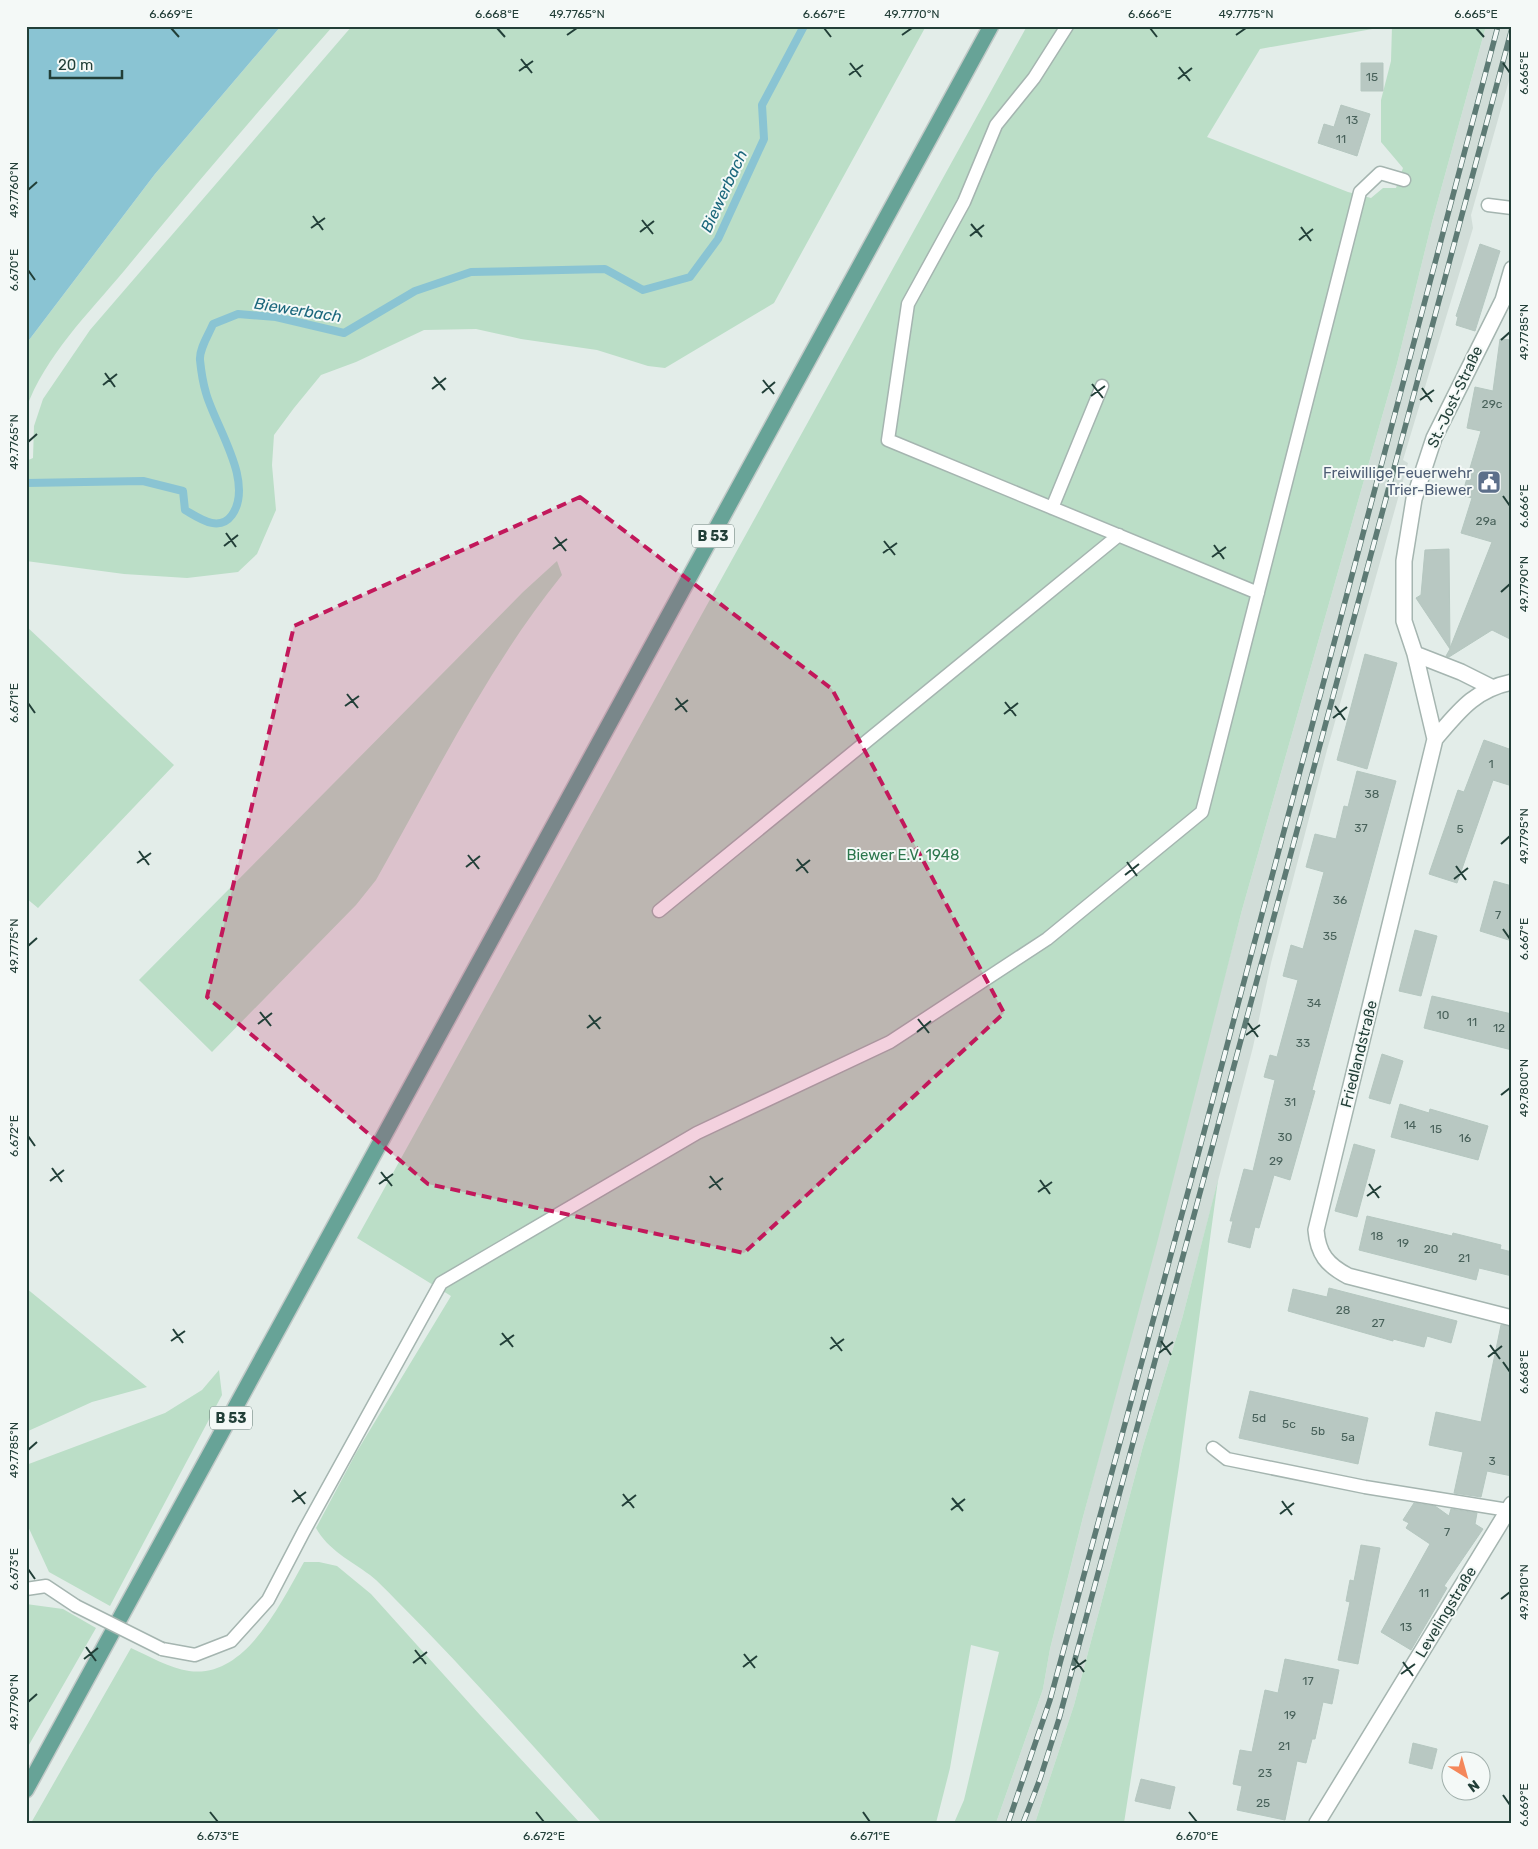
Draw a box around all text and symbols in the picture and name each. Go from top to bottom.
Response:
text: 6.669°E [149,7,193,21]
text: 6.668°E [475,7,519,21]
text: 49.7765°N [549,7,605,21]
text: 6.667°E [803,7,845,21]
text: 49.7770°N [884,7,940,21]
text: 6.666°E [1128,7,1172,21]
text: 49.7775°N [1219,7,1273,21]
text: 6.665°E [1454,7,1498,21]
scale bar [50,48,122,80]
text: 6.665°E [1517,51,1531,95]
text: 20 m [58,56,93,74]
house number: 15 [1366,70,1378,84]
house number: 13 [1346,113,1358,127]
house number: 11 [1336,132,1346,146]
water label: Biewerbach [697,147,751,235]
text: 49.7760°N [7,162,21,218]
text: 6.670°E [7,249,21,291]
water label: Biewerbach [253,294,343,326]
text: 49.7785°N [1517,304,1531,360]
street label: St.-Jost-Straße [1424,343,1486,451]
house number: 29c [1482,397,1503,411]
text: 49.7765°N [7,414,21,470]
place label: Freiwillige Feuerwehr Trier-Biewer [1323,464,1472,499]
public building icon: Freiwillige Feuerwehr Trier-Biewer [1476,469,1502,495]
text: 6.666°E [1517,484,1531,528]
house number: 29a [1476,514,1496,528]
road number: B 53 [692,524,734,548]
text: 49.7790°N [1517,556,1531,612]
text: 6.671°E [7,683,21,723]
house number: 1 [1488,757,1494,771]
house number: 38 [1365,787,1379,801]
text: 49.7795°N [1517,808,1531,864]
house number: 37 [1354,821,1368,835]
house number: 5 [1456,822,1464,836]
park label: Biewer E.V. 1948 [846,846,960,864]
house number: 36 [1333,893,1347,907]
house number: 7 [1495,908,1501,922]
text: 6.667°E [1517,918,1531,960]
text: 49.7775°N [7,919,21,973]
house number: 35 [1323,929,1337,943]
house number: 34 [1307,996,1322,1010]
street label: Friedlandstraße [1337,999,1381,1109]
house number: 10 [1437,1008,1449,1022]
house number: 11 [1467,1015,1477,1029]
house number: 12 [1493,1021,1505,1035]
house number: 33 [1296,1036,1310,1050]
text: 49.7800°N [1517,1059,1531,1117]
house number: 31 [1284,1095,1296,1109]
text: 6.672°E [7,1115,21,1157]
house number: 14 [1404,1118,1417,1132]
house number: 15 [1430,1122,1442,1136]
house number: 30 [1278,1130,1292,1144]
house number: 16 [1459,1131,1471,1145]
house number: 29 [1269,1154,1283,1168]
house number: 18 [1371,1229,1383,1243]
house number: 19 [1397,1236,1409,1250]
house number: 20 [1424,1242,1438,1256]
house number: 21 [1458,1251,1470,1265]
house number: 28 [1336,1303,1350,1317]
house number: 27 [1371,1316,1385,1330]
text: 6.668°E [1517,1350,1531,1394]
road number: B 53 [210,1406,252,1430]
house number: 5d [1252,1411,1266,1425]
house number: 5c [1282,1417,1296,1431]
text: 49.7785°N [7,1422,21,1478]
house number: 5b [1311,1424,1325,1438]
house number: 5a [1341,1430,1355,1444]
house number: 3 [1488,1454,1496,1468]
house number: 7 [1444,1525,1450,1539]
text: 6.673°E [7,1548,21,1590]
street label: Levelingstraße [1412,1563,1480,1661]
text: 49.7810°N [1517,1564,1531,1620]
house number: 11 [1419,1586,1429,1600]
house number: 13 [1400,1620,1412,1634]
text: 49.7790°N [7,1674,21,1730]
house number: 17 [1302,1674,1314,1688]
house number: 19 [1284,1708,1296,1722]
house number: 21 [1278,1739,1290,1753]
north arrow [1440,1752,1490,1802]
house number: 23 [1258,1766,1272,1780]
text: N [1464,1776,1483,1796]
text: 6.669°E [1517,1783,1531,1827]
house number: 25 [1256,1796,1270,1810]
text: 6.673°E [197,1829,239,1843]
text: 6.672°E [523,1829,565,1843]
text: 6.671°E [850,1829,890,1843]
text: 6.670°E [1176,1829,1218,1843]

